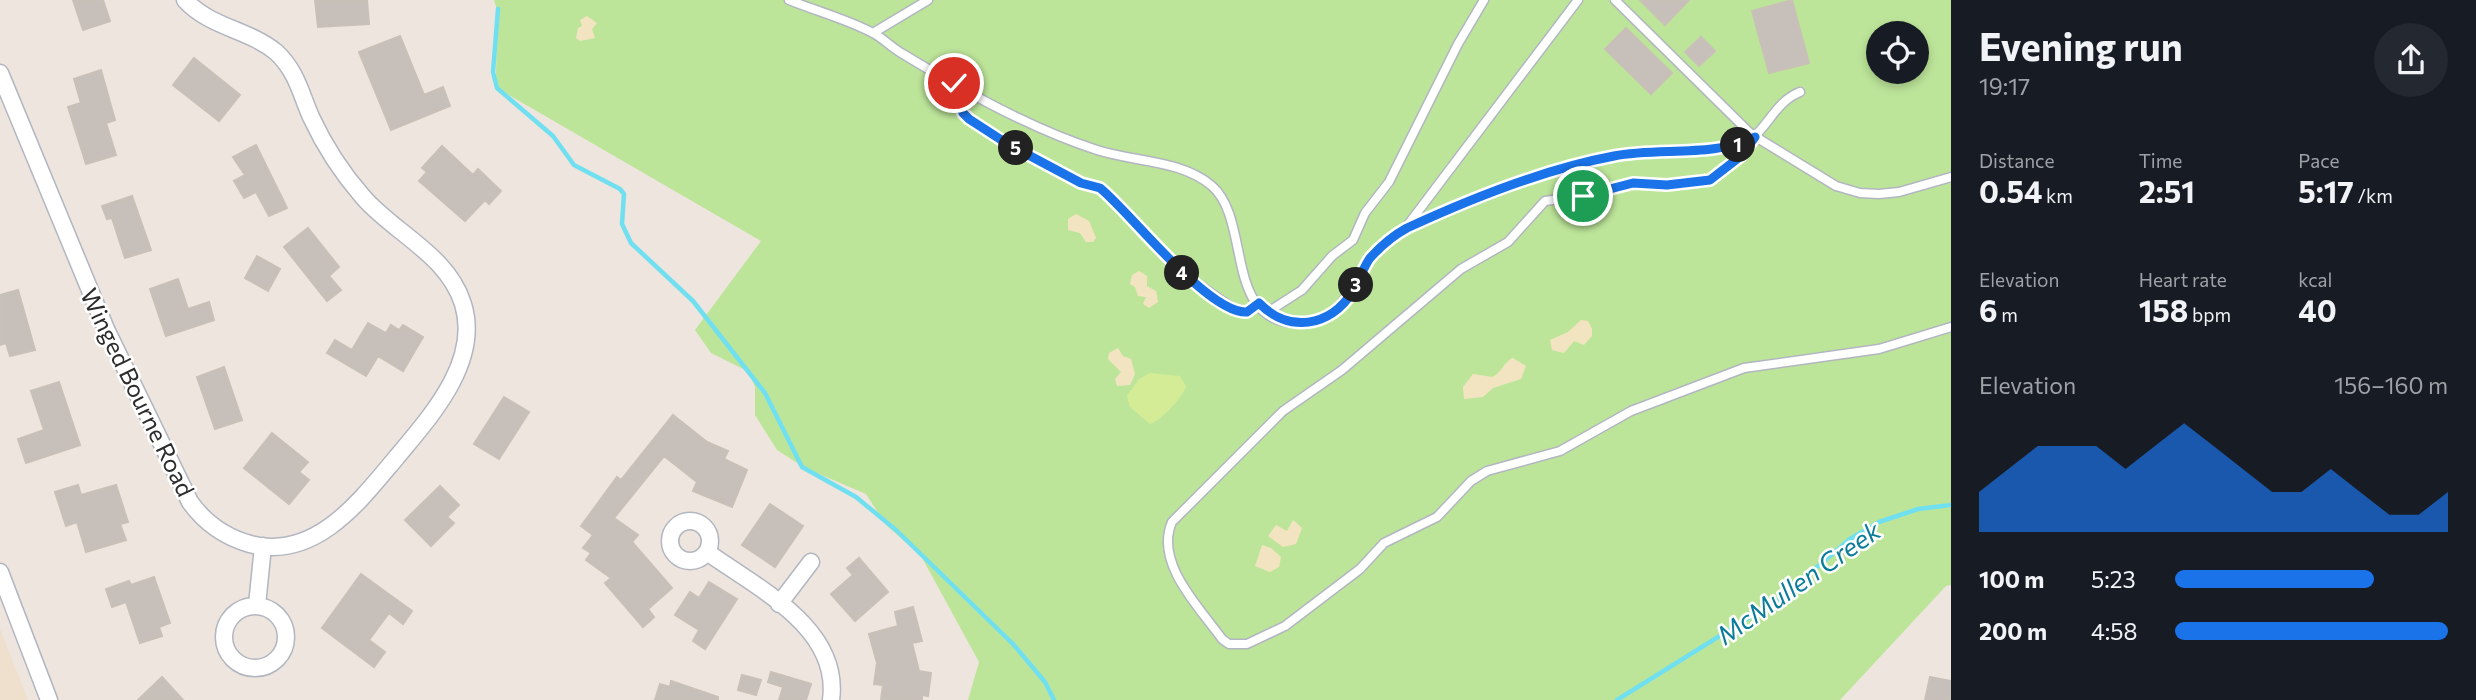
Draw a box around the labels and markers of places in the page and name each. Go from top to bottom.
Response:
pin [924,53,984,113]
pin: 1 [1720,128,1756,162]
pin: 5 [998,130,1034,166]
pin [1553,166,1613,226]
pin: 4 [1164,256,1200,290]
pin: 3 [1338,268,1374,302]

